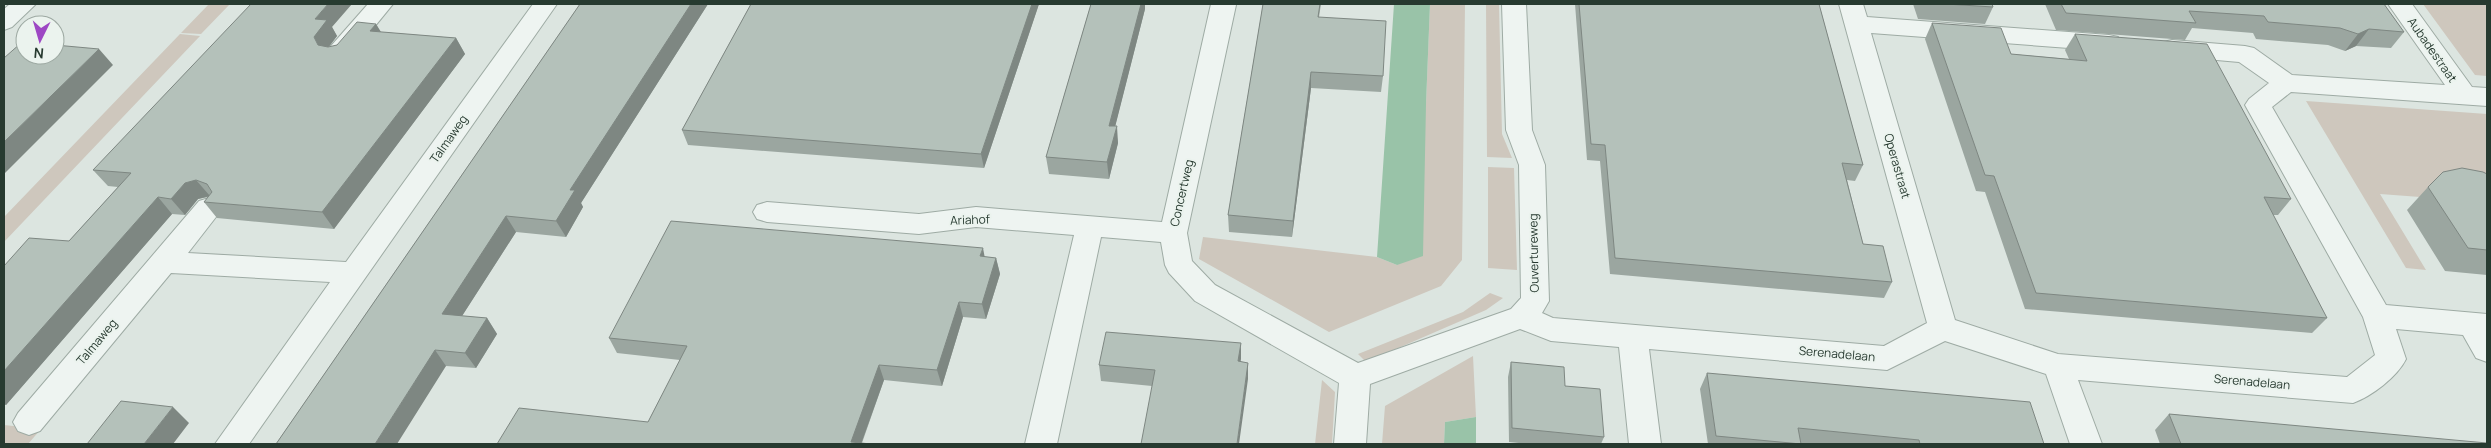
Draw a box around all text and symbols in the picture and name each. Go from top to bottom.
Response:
street label: Aubadestraat [2404,14,2461,86]
north arrow [15,15,65,65]
text: N [33,44,45,63]
street label: Talmaweg [426,111,471,166]
street label: Operastraat [1880,131,1915,201]
street label: Concertweg [1166,158,1197,228]
street label: Ariahof [950,210,991,229]
street label: Ouvertureweg [1524,213,1543,293]
street label: Talmaweg [72,315,121,368]
street label: Serenadelaan [1798,342,1876,365]
street label: Serenadelaan [2213,370,2291,393]

